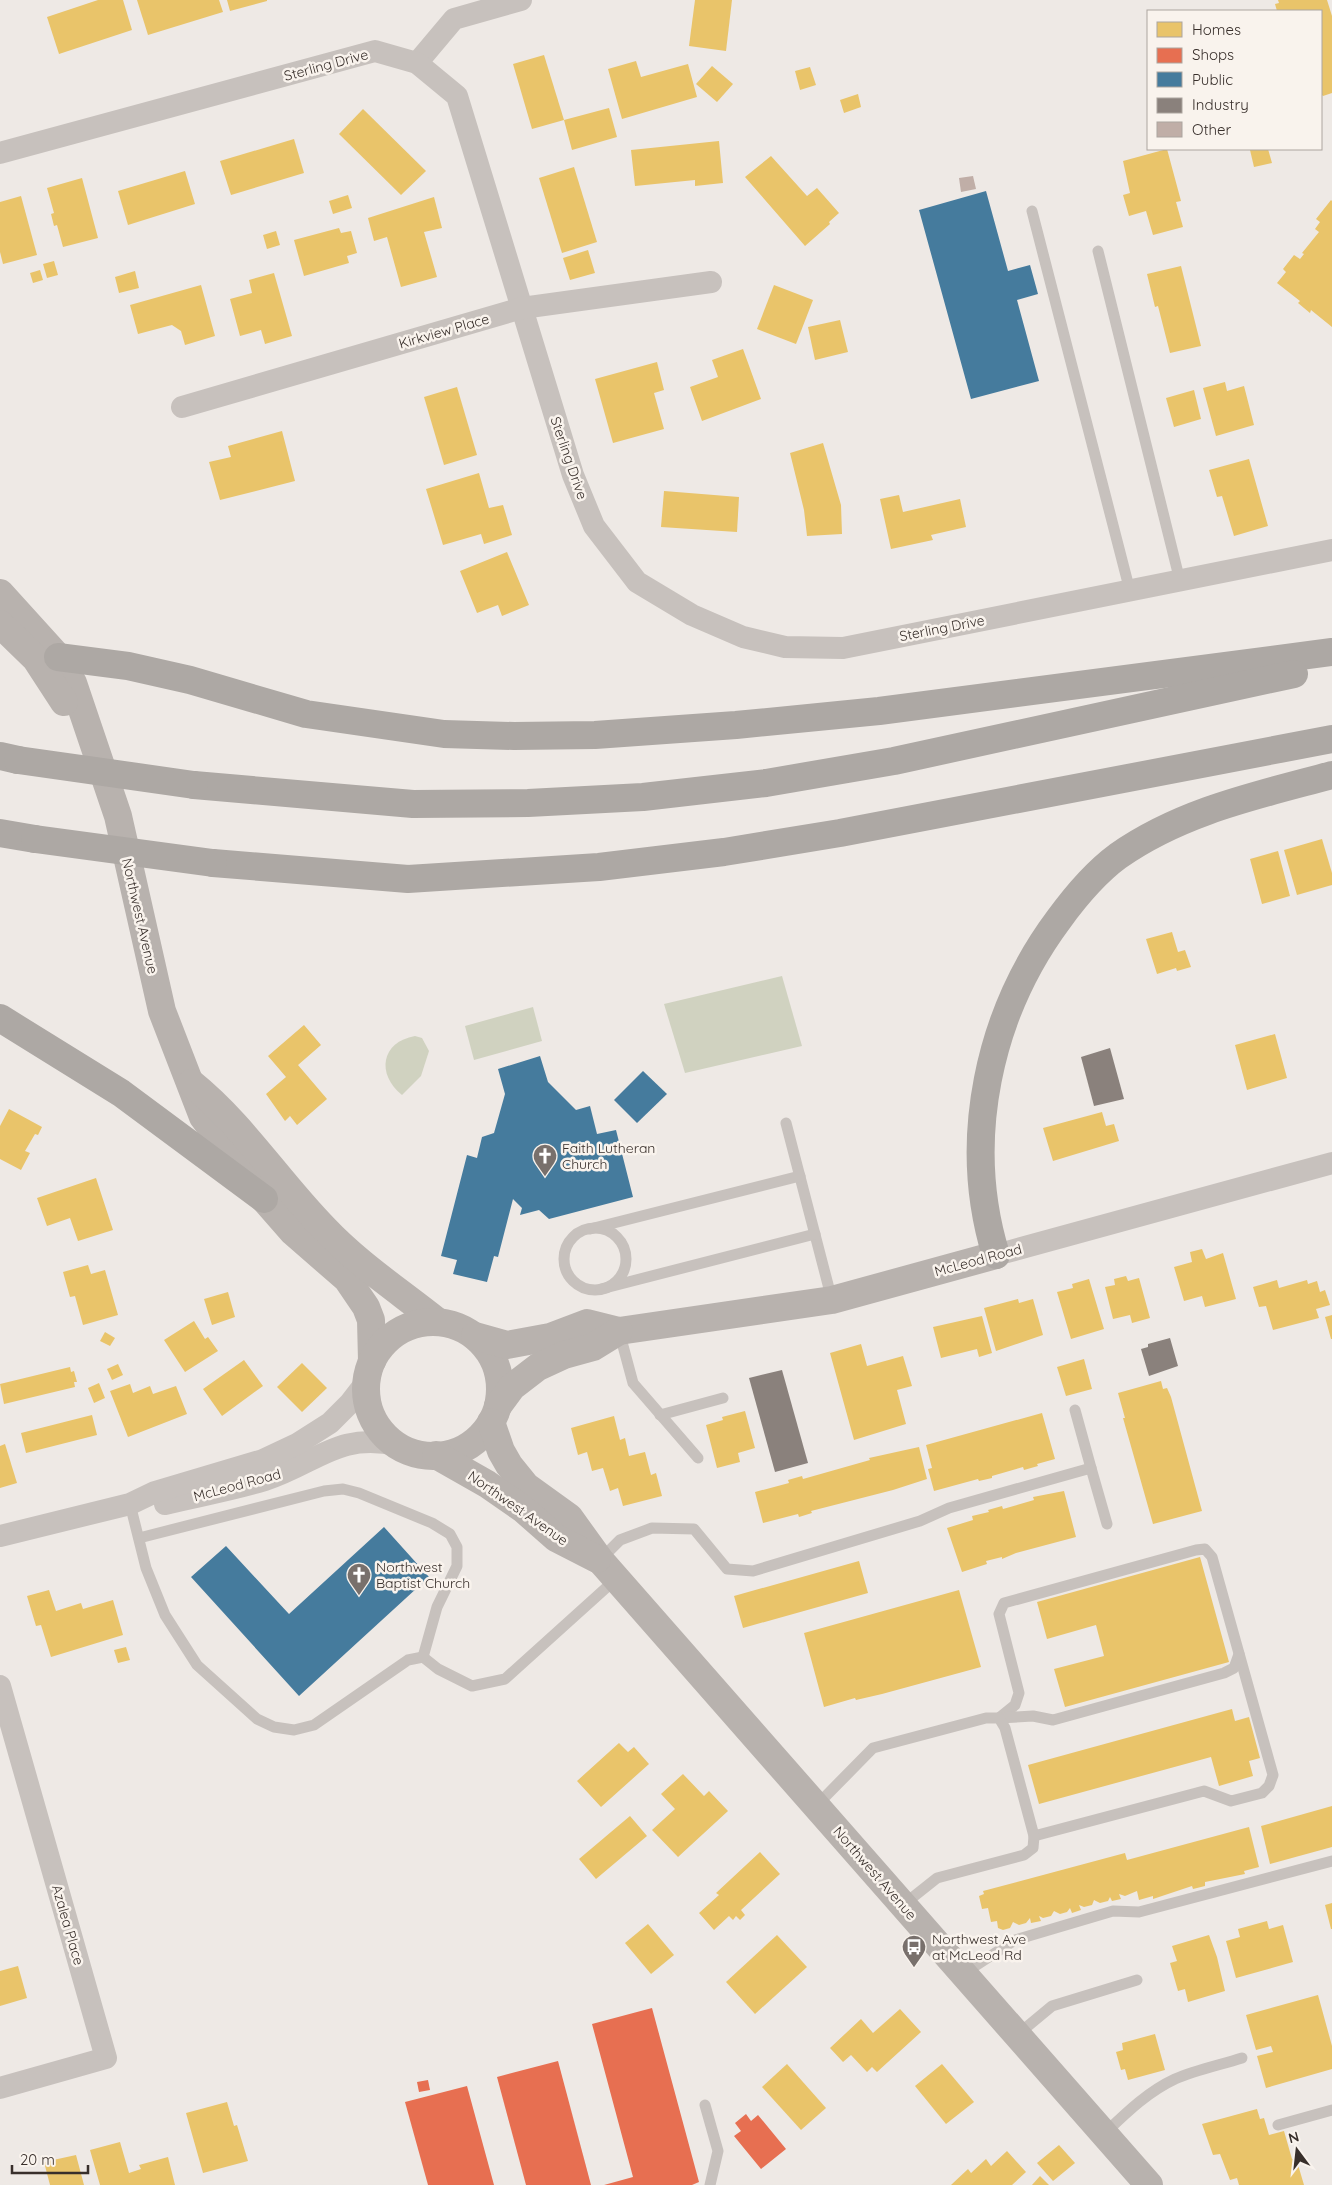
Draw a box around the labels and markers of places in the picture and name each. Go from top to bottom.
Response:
place label: Faith Lutheran Church [562,1139,655,1173]
church icon: Faith Lutheran Church [532,1143,558,1177]
place label: Northwest Baptist Church [376,1558,470,1592]
church icon: Northwest Baptist Church [346,1562,372,1596]
place label: Northwest Ave at McLeod Rd [932,1930,1026,1964]
bus stop icon: Northwest Ave at McLeod Rd [901,1934,927,1968]

